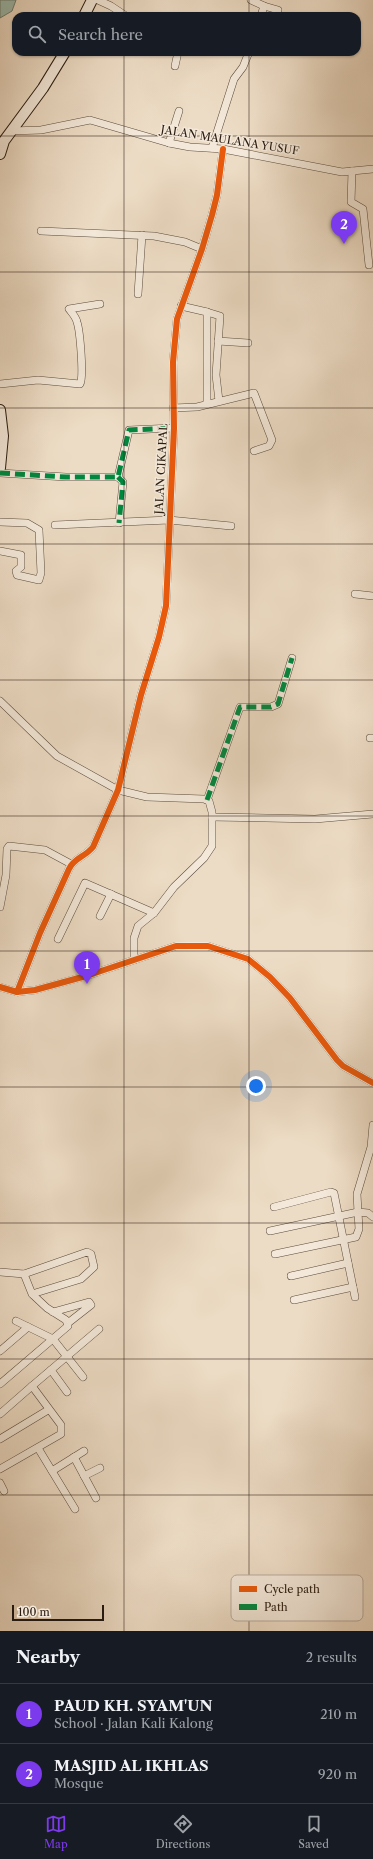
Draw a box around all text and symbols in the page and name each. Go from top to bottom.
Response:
search box [12,12,361,56]
icon: search [26,23,48,45]
text: Search here [58,25,143,44]
street label: JALAN MAULANA YUSUF [158,122,300,158]
pin: 2 [331,211,357,244]
street label: JALAN CIKAPAL [152,422,170,517]
pin: 1 [74,951,100,984]
your location [246,1076,266,1096]
legend [231,1575,363,1621]
text: Cycle path [264,1582,320,1596]
text: Path [264,1600,288,1614]
scale bar [12,1603,104,1622]
text: 100 m [18,1605,50,1619]
text: Nearby [16,1647,80,1667]
text: 2 results [306,1649,357,1665]
text: PAUD KH. SYAM'UN [54,1696,213,1715]
text: 1 [26,1706,32,1722]
text: 210 m [320,1706,357,1722]
text: School · Jalan Kali Kalong [54,1715,213,1731]
text: MASJID AL IKHLAS [54,1756,209,1775]
text: 2 [25,1766,33,1782]
text: 920 m [318,1766,357,1782]
text: Mosque [54,1775,104,1791]
tab: Map [44,1813,68,1851]
tab: Directions [156,1813,210,1851]
tab: Saved [298,1813,329,1851]

